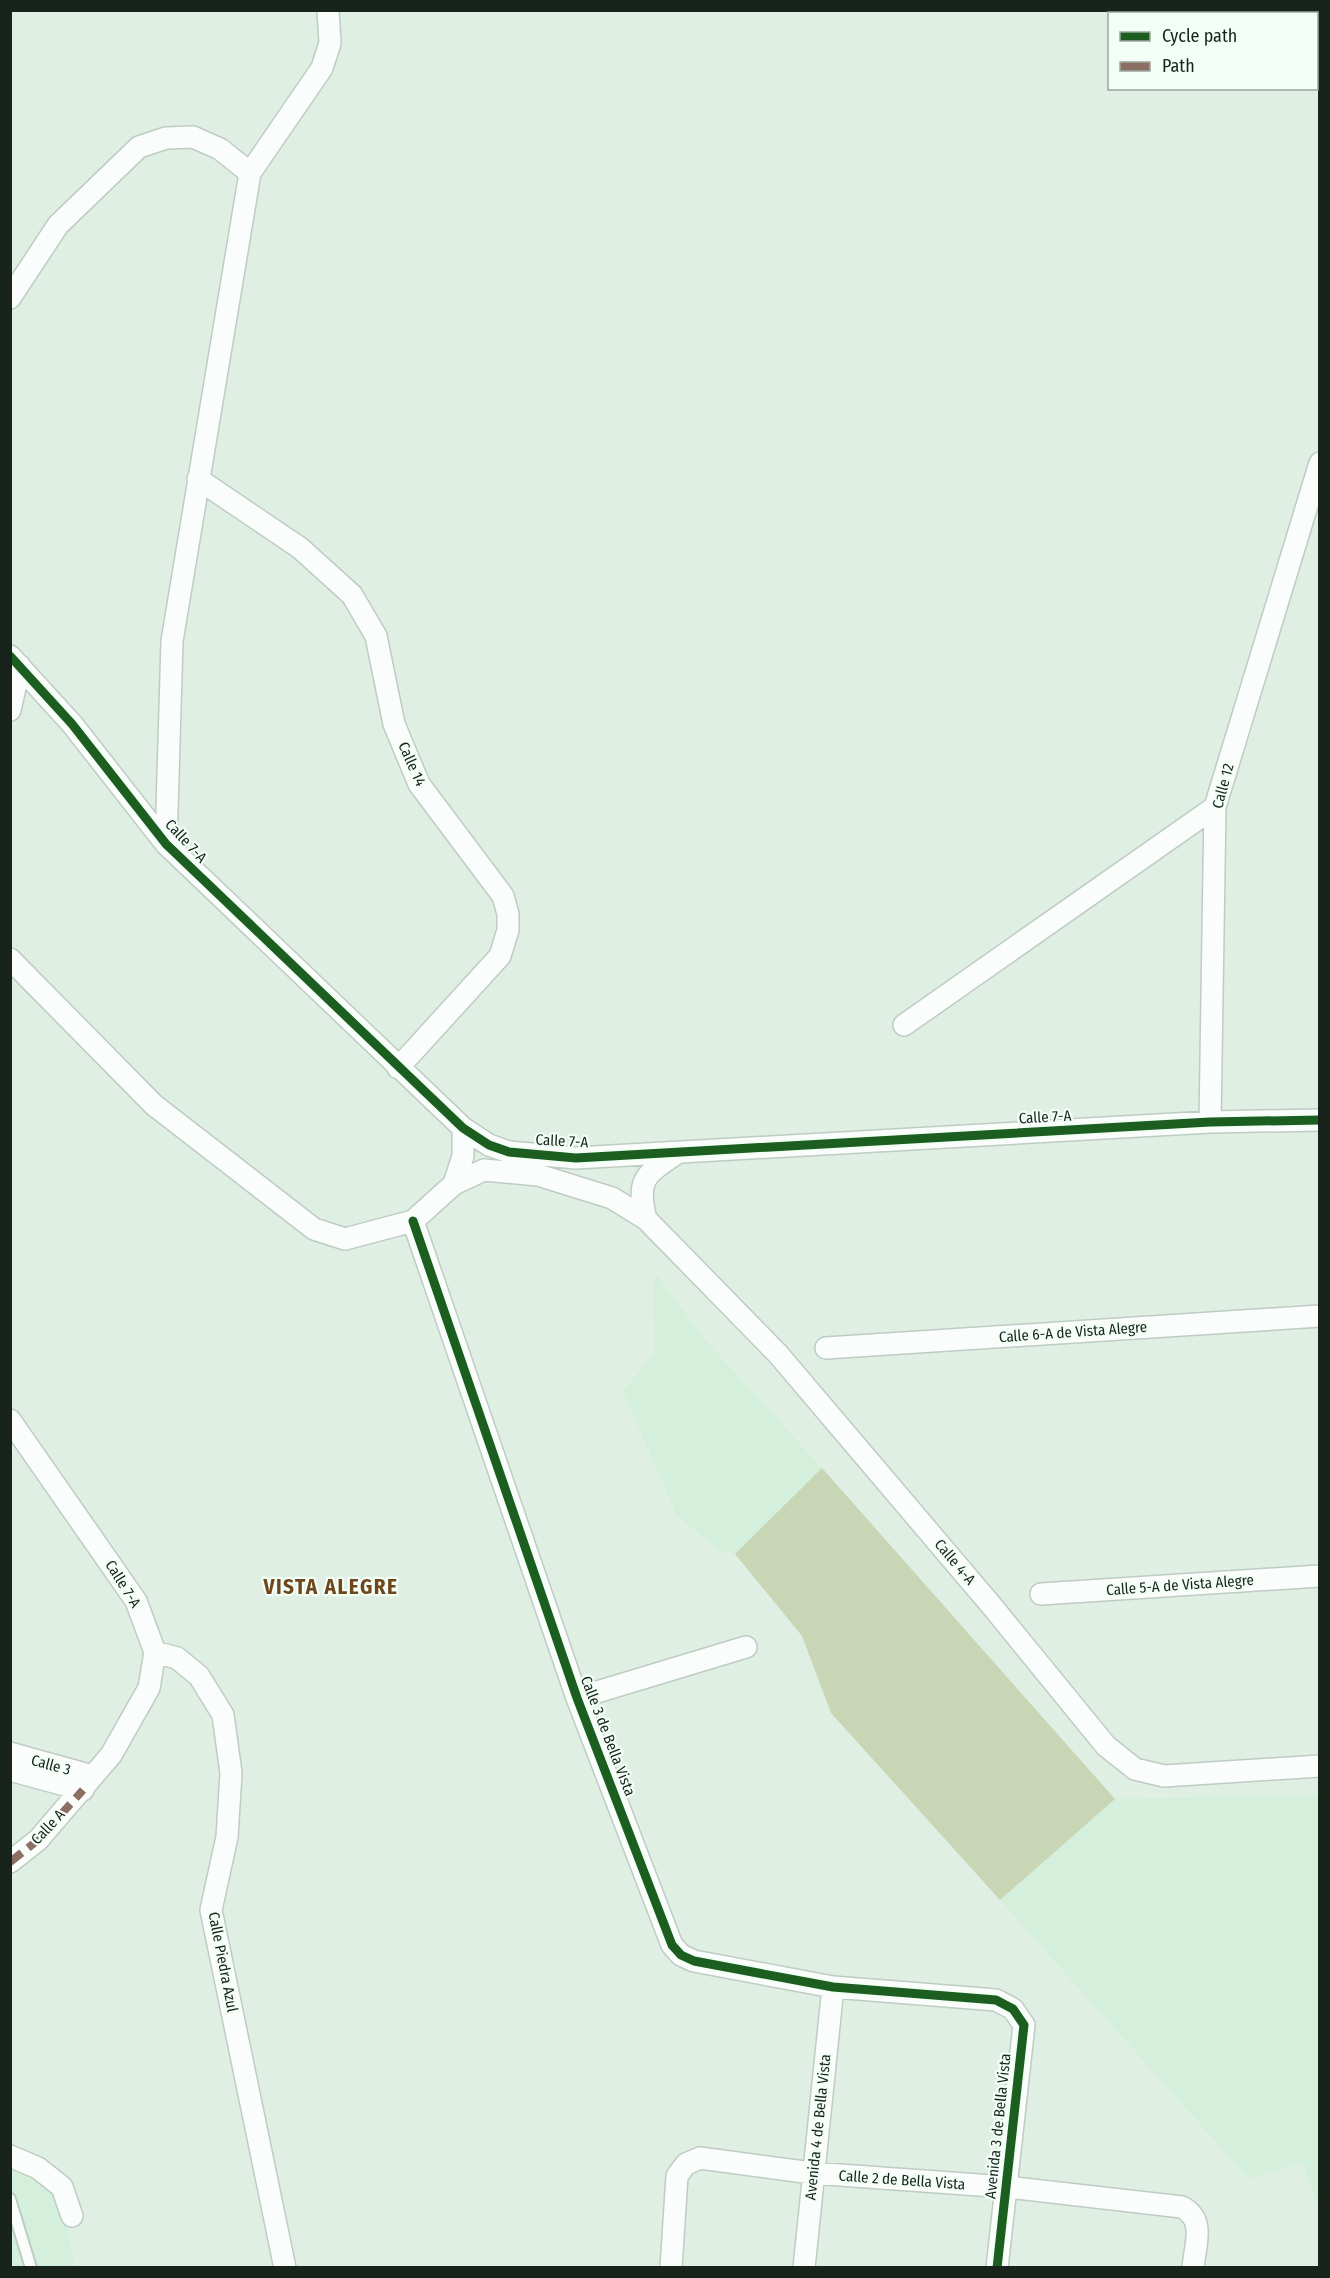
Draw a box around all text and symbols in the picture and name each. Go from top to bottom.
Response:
legend [1108,12,1318,90]
text: Cycle path [1162,25,1237,47]
text: Path [1162,55,1195,77]
street label: Calle 14 [394,739,430,789]
street label: Calle 12 [1208,761,1238,811]
street label: Calle 7-A [161,816,211,867]
street label: Calle 7-A [1018,1107,1072,1127]
street label: Calle 7-A [535,1131,589,1151]
street label: Calle 6-A de Vista Alegre [998,1318,1148,1346]
street label: Calle 4-A [931,1536,979,1589]
street label: Calle 7-A [101,1557,145,1611]
street label: Calle 5-A de Vista Alegre [1106,1571,1254,1599]
district label: VISTA ALEGRE [262,1574,399,1600]
street label: Calle 3 de Bella Vista [577,1673,639,1799]
street label: Calle 3 [29,1751,73,1779]
street label: Calle A [27,1806,69,1848]
street label: Calle Piedra Azul [204,1910,242,2014]
street label: Avenida 3 de Bella Vista [981,2052,1015,2200]
street label: Avenida 4 de Bella Vista [801,2053,835,2201]
street label: Calle 2 de Bella Vista [838,2167,966,2193]

